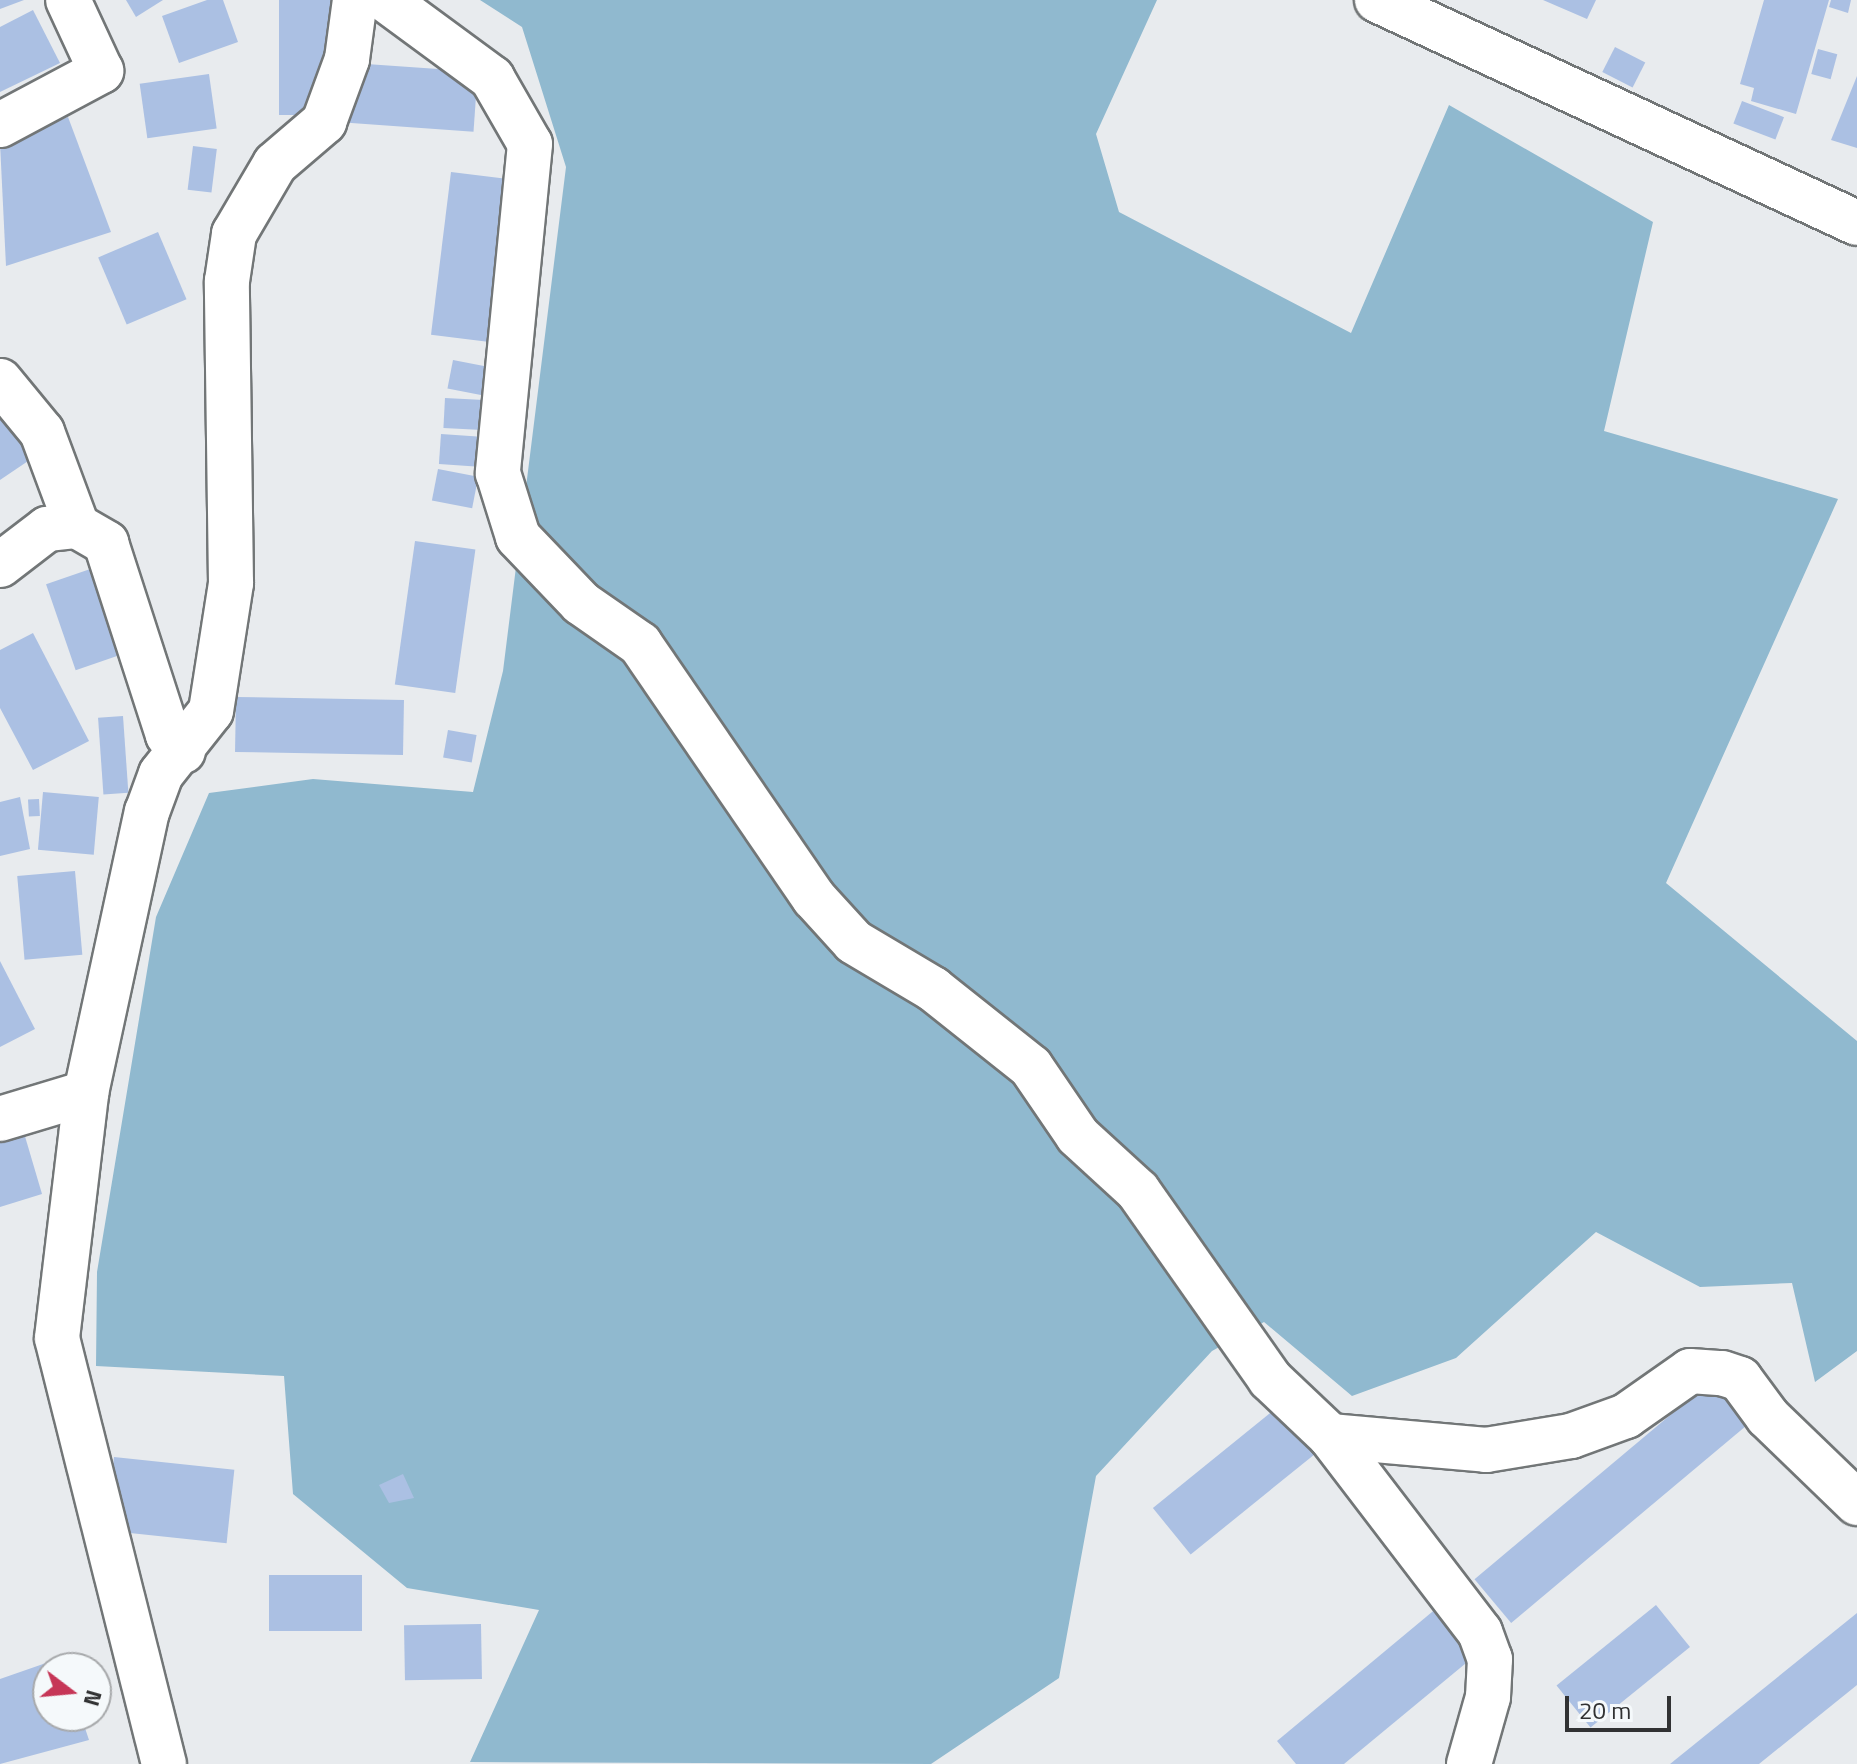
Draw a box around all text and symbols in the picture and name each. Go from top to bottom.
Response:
north arrow [32,1652,112,1732]
scale bar [1569,1680,1675,1730]
text: N [75,1686,112,1710]
text: 20 m [1579,1692,1631,1728]

